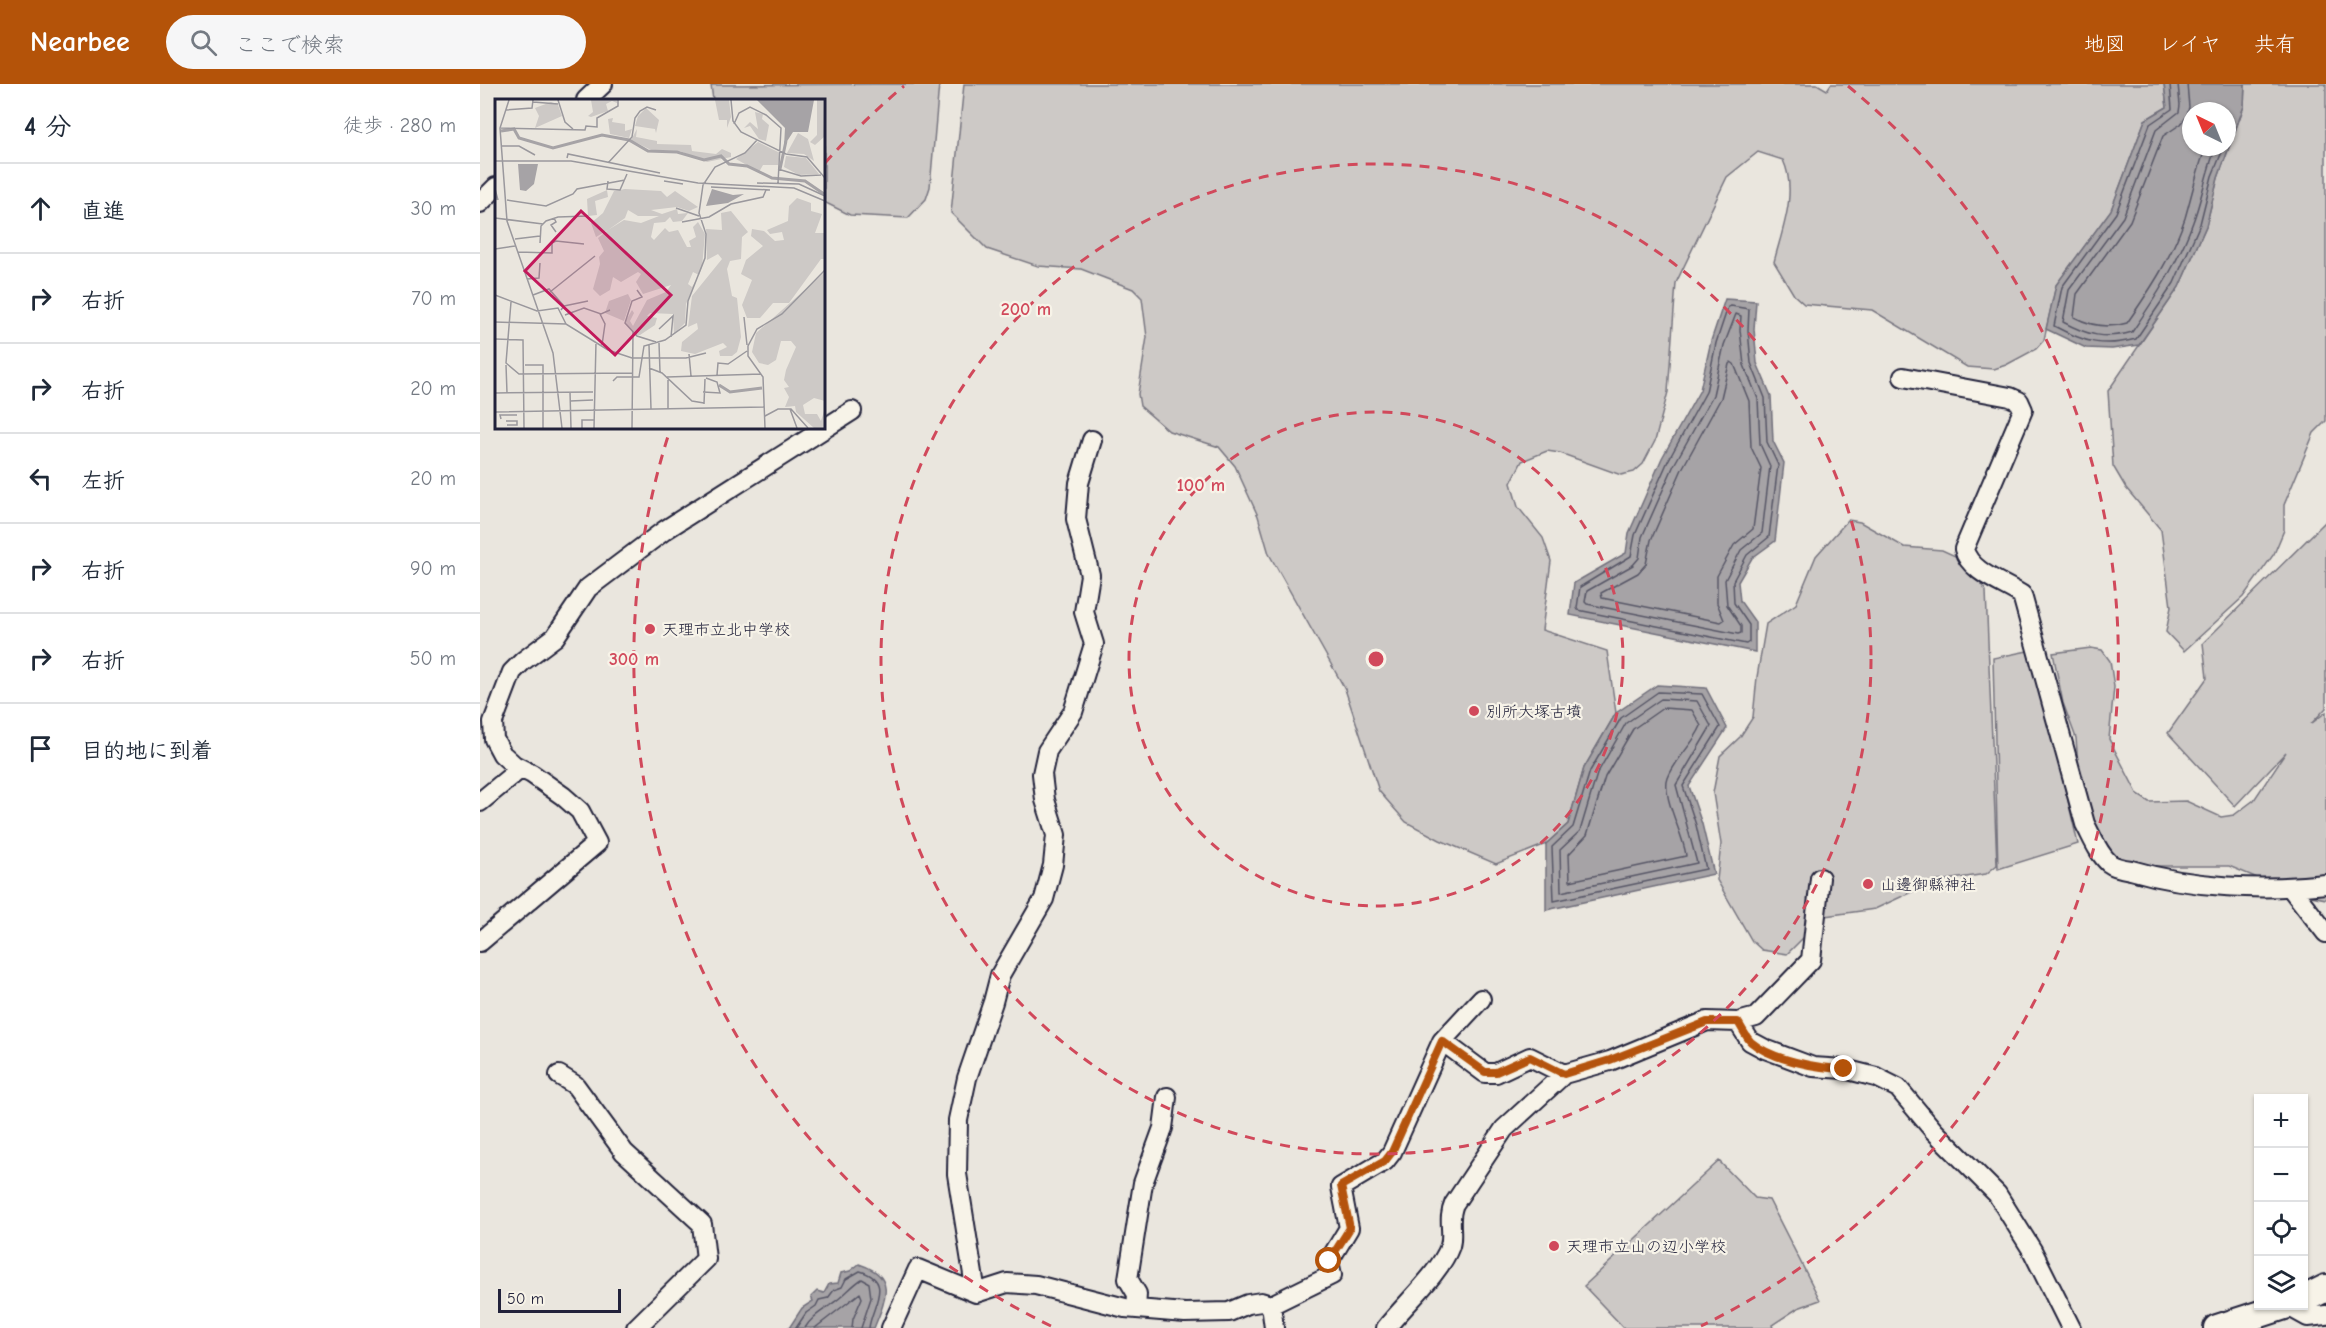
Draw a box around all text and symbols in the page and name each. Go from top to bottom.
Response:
search box [166,15,586,69]
text: Nearbee [30,26,130,58]
icon: search [187,26,220,59]
text: ここで検索 [235,32,345,58]
text: 地図 [2084,32,2126,56]
text: レイヤ [2159,32,2221,56]
text: 共有 [2254,32,2296,56]
inset map [495,99,825,429]
north arrow [2182,102,2236,156]
text: 4 分 [24,112,71,142]
text: 徒歩 · 280 m [343,114,456,137]
icon: ahead [24,192,57,225]
text: 30 m [410,197,456,220]
text: 直進 [81,198,125,224]
icon: right [24,282,57,315]
text: 70 m [411,287,456,310]
text: 右折 [81,288,125,314]
text: 200 m [1001,299,1051,320]
icon: right [24,372,57,405]
text: 20 m [410,377,456,400]
text: 右折 [81,378,125,404]
icon: left [24,462,57,495]
text: 20 m [410,467,456,490]
text: 左折 [81,468,125,494]
text: 100 m [1177,475,1225,496]
icon: right [24,552,57,585]
text: 90 m [410,557,456,580]
text: 右折 [81,558,125,584]
place label: 天理市立北中学校 [662,621,790,639]
marker: 天理市立北中学校 [643,622,657,636]
icon: right [24,642,57,675]
text: 50 m [410,647,456,670]
text: 右折 [81,648,125,674]
text: 300 m [609,649,659,670]
centre of rings [1366,649,1386,669]
place label: 別所大塚古墳 [1486,703,1582,721]
marker: 別所大塚古墳 [1467,704,1481,718]
icon: arrive [24,732,57,765]
text: 目的地に到着 [81,738,213,764]
place label: 山邊御縣神社 [1880,876,1976,894]
marker: 山邊御縣神社 [1861,877,1875,891]
route end [1830,1055,1856,1081]
map controls [2254,1094,2308,1310]
button: + [2254,1094,2308,1148]
button: − [2254,1148,2308,1202]
button: locate [2254,1202,2308,1256]
place label: 天理市立山の辺小学校 [1566,1238,1726,1256]
marker: 天理市立山の辺小学校 [1547,1239,1561,1253]
route start [1315,1247,1341,1273]
button: layers [2254,1256,2308,1310]
scale bar [498,1286,621,1314]
text: 50 m [507,1290,544,1308]

